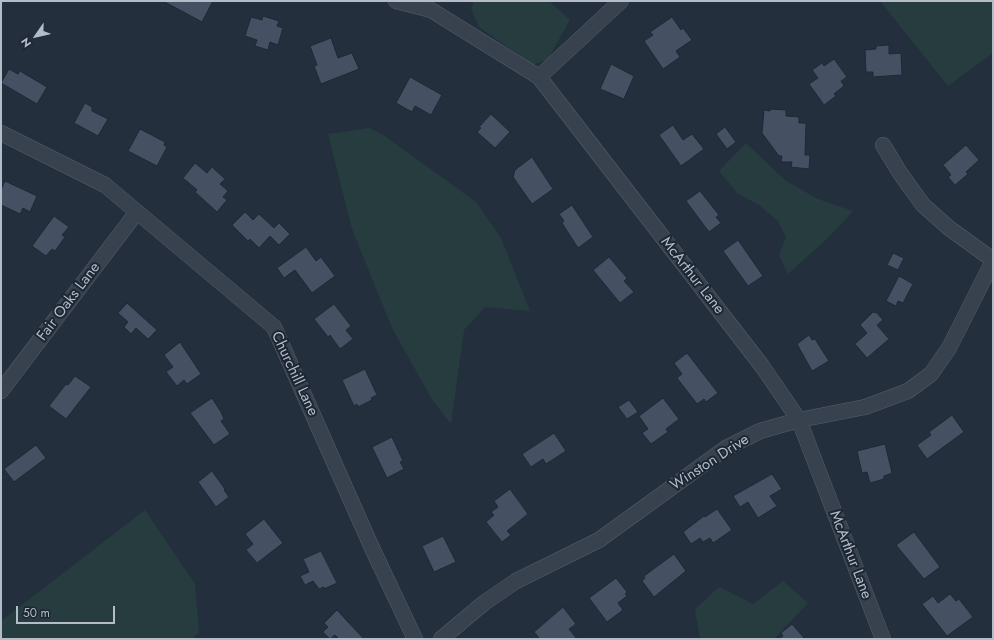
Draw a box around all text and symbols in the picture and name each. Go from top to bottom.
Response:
north arrow [16,16,56,56]
text: N [17,35,35,51]
street label: McArthur Lane [656,234,728,318]
street label: Fair Oaks Lane [34,259,104,345]
street label: Churchill Lane [267,329,321,419]
street label: Winston Drive [667,431,753,495]
street label: McArthur Lane [825,508,875,602]
scale bar [18,598,117,624]
text: 50 m [23,604,50,622]

